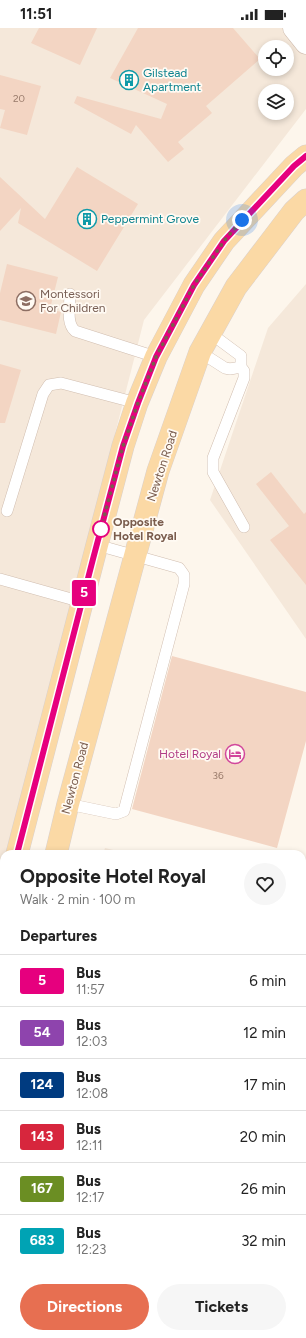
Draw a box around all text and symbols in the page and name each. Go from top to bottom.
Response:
text: 11:51 [20,5,52,23]
map controls [258,40,294,120]
button: locate [258,40,294,76]
place label: Gilstead Apartment [143,66,201,94]
building icon: Gilstead Apartment [118,69,140,91]
button: layers [258,84,294,120]
house number: 20 [13,92,25,105]
building icon: Peppermint Grove [76,208,98,230]
your location [232,210,252,230]
place label: Peppermint Grove [101,212,199,226]
place label: Montessori For Children [40,287,106,315]
school or university icon: Montessori For Children [15,290,37,312]
street label: Newton Road [144,429,180,503]
place label: Opposite Hotel Royal [113,515,177,543]
marker: Opposite Hotel Royal [92,520,110,538]
line badge: 5 [71,580,97,606]
text: 5 [80,584,88,601]
street label: Newton Road [59,741,91,815]
hotel icon: Hotel Royal [224,743,246,765]
place label: Hotel Royal [159,747,221,761]
house number: 36 [212,769,224,782]
button: heart [244,863,286,905]
text: Opposite Hotel Royal [20,865,206,888]
text: Walk · 2 min · 100 m [20,892,135,907]
text: Departures [20,927,97,945]
text: Bus [76,964,101,982]
text: 5 [38,972,46,989]
text: 6 min [249,972,286,990]
text: 11:57 [76,982,104,997]
text: Bus [76,1016,101,1034]
text: 54 [34,1024,51,1041]
text: 12 min [243,1024,286,1042]
text: 12:03 [76,1034,107,1049]
text: Bus [76,1068,101,1086]
text: 124 [31,1076,53,1093]
text: 17 min [243,1076,286,1094]
text: 12:08 [76,1086,108,1101]
text: Bus [76,1120,101,1138]
text: 143 [31,1128,53,1145]
text: 20 min [240,1128,286,1146]
text: 12:11 [76,1138,103,1153]
text: Bus [76,1172,101,1190]
text: 167 [31,1180,53,1197]
text: 26 min [241,1180,286,1198]
text: 12:17 [76,1190,104,1205]
text: Bus [76,1224,101,1242]
text: 683 [30,1232,54,1249]
text: 32 min [241,1232,286,1250]
text: 12:23 [76,1242,106,1257]
button: Directions [20,1284,149,1330]
button: Tickets [157,1284,286,1330]

